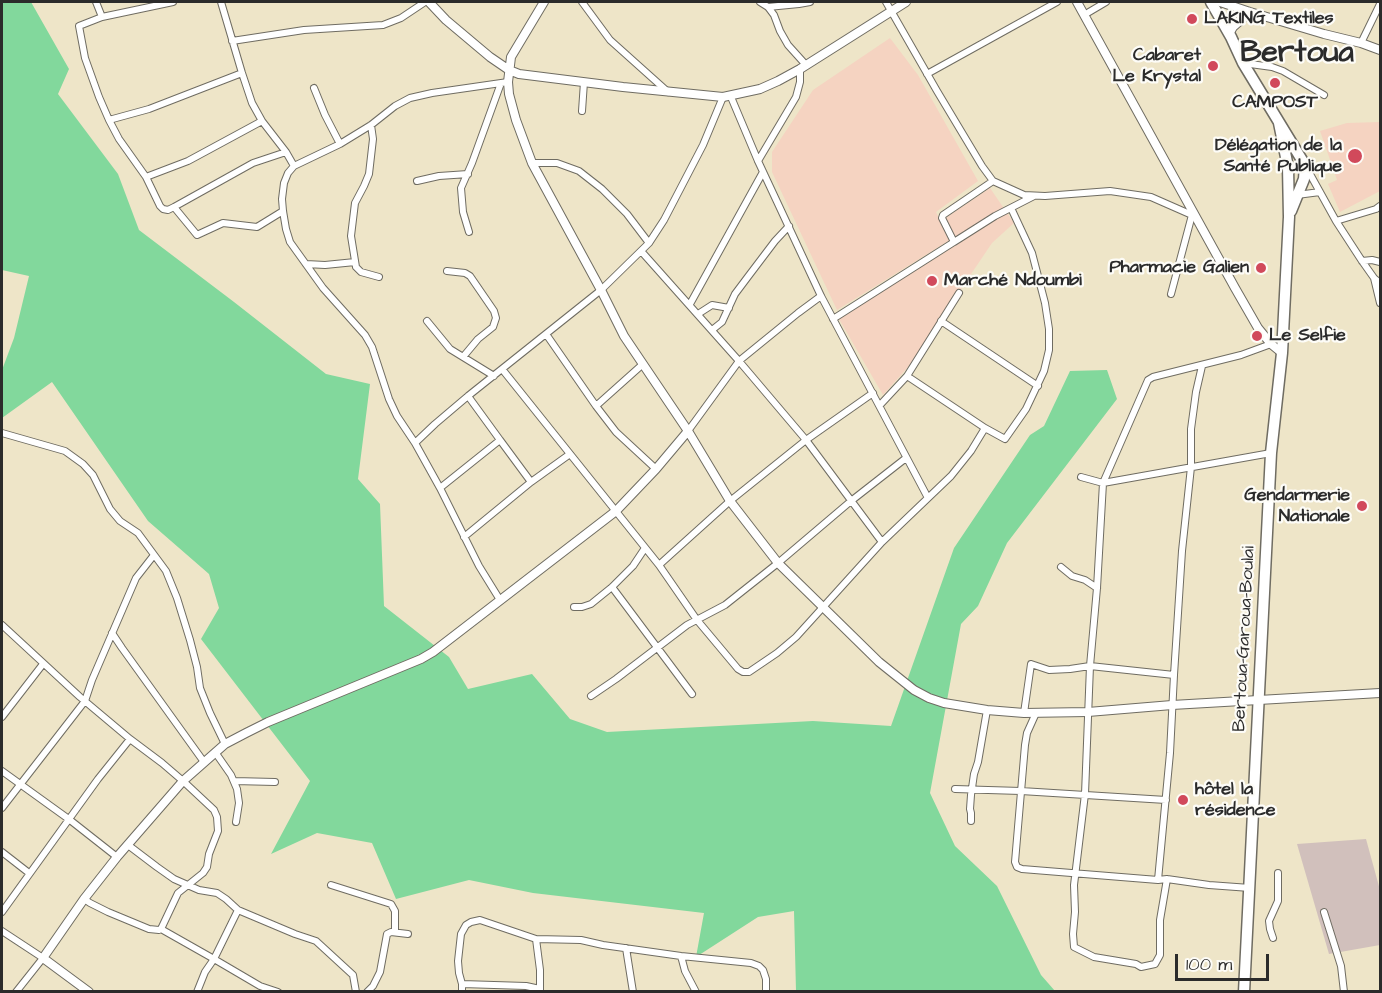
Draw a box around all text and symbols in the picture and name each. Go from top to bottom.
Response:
place label: LAKING Textiles [1204,8,1334,30]
marker: LAKING Textiles [1185,12,1199,26]
district label: Bertoua [1240,37,1354,73]
place label: Cabaret Le Krystal [1113,45,1201,88]
marker: Cabaret Le Krystal [1206,59,1220,73]
marker: CAMPOST [1268,76,1282,90]
place label: CAMPOST [1232,92,1318,114]
place label: Délégation de la Santé Publique [1215,135,1342,178]
marker: Délégation de la Santé Publique [1346,147,1364,165]
place label: Pharmacie Galien [1109,257,1249,279]
marker: Pharmacie Galien [1254,261,1268,275]
place label: Marché Ndoumbi [944,270,1082,292]
marker: Marché Ndoumbi [925,274,939,288]
place label: Le Selfie [1269,325,1346,347]
marker: Le Selfie [1250,329,1264,343]
place label: Gendarmerie Nationale [1244,485,1350,528]
marker: Gendarmerie Nationale [1355,499,1369,513]
street label: Bertoua-Garoua-Boulai [1229,546,1261,732]
place label: hôtel la résidence [1195,779,1276,822]
marker: hôtel la résidence [1176,793,1190,807]
scale bar [1178,942,1272,980]
text: 100 m [1186,952,1232,977]

